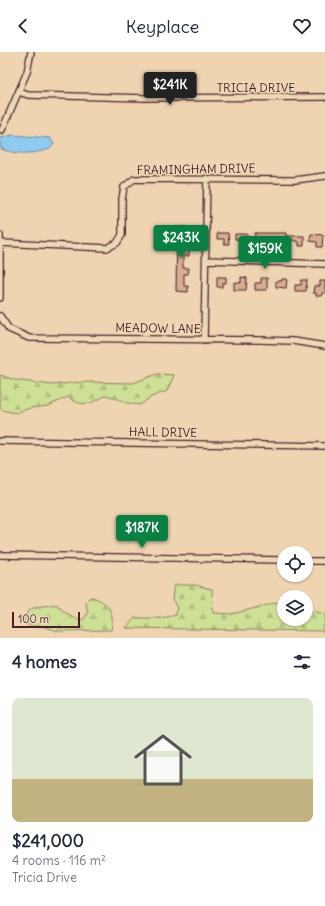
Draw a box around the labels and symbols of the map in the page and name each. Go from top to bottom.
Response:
pin: $241K [142,72,198,106]
street label: TRICIA DRIVE [217,80,295,95]
street label: FRAMINGHAM DRIVE [136,160,256,178]
pin: $243K [153,225,209,259]
pin: $159K [237,236,293,270]
street label: MEADOW LANE [115,320,201,336]
street label: HALL DRIVE [129,424,197,440]
pin: $187K [114,515,170,549]
scale bar [12,610,80,629]

